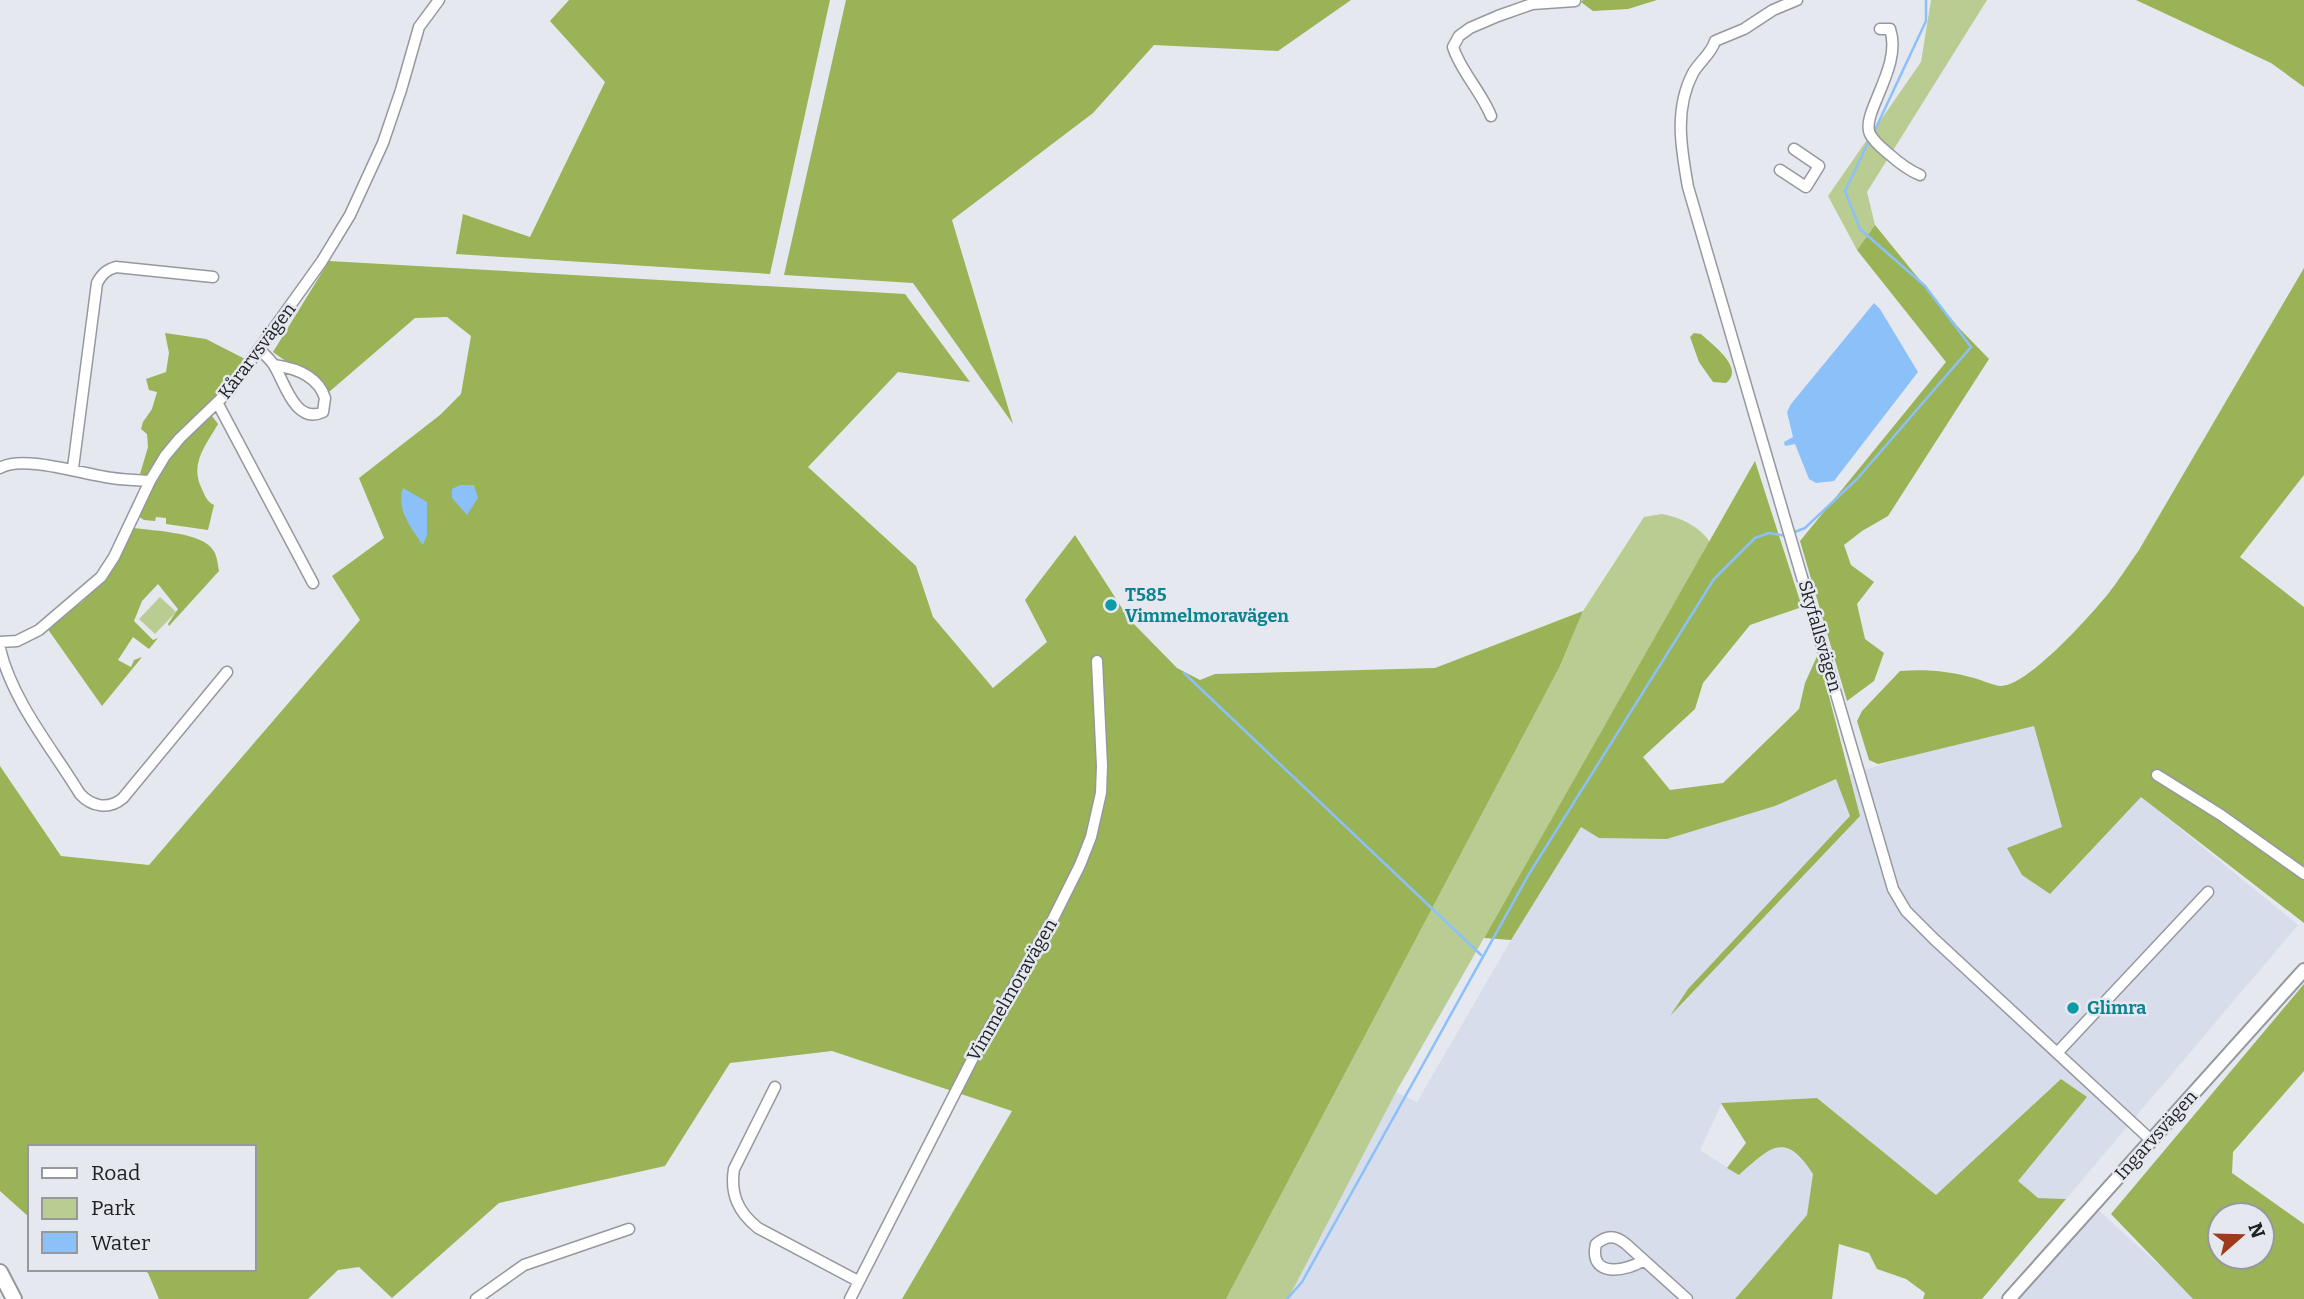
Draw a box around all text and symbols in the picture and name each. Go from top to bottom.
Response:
street label: Kårarvsvägen [214,298,301,403]
street label: Skyfallsvägen [1794,578,1847,695]
place label: T585 Vimmelmoravägen [1125,584,1289,627]
marker: T585 Vimmelmoravägen [1103,597,1119,613]
street label: Vimmelmoravägen [962,914,1062,1065]
place label: Glimra [2087,997,2146,1019]
marker: Glimra [2065,1000,2081,1016]
street label: Ingarvsvägen [2110,1085,2202,1184]
legend [28,1145,256,1271]
text: Road [91,1160,140,1186]
text: Park [91,1195,135,1221]
north arrow [2206,1201,2276,1271]
text: N [2243,1220,2270,1241]
text: Water [91,1230,150,1256]

